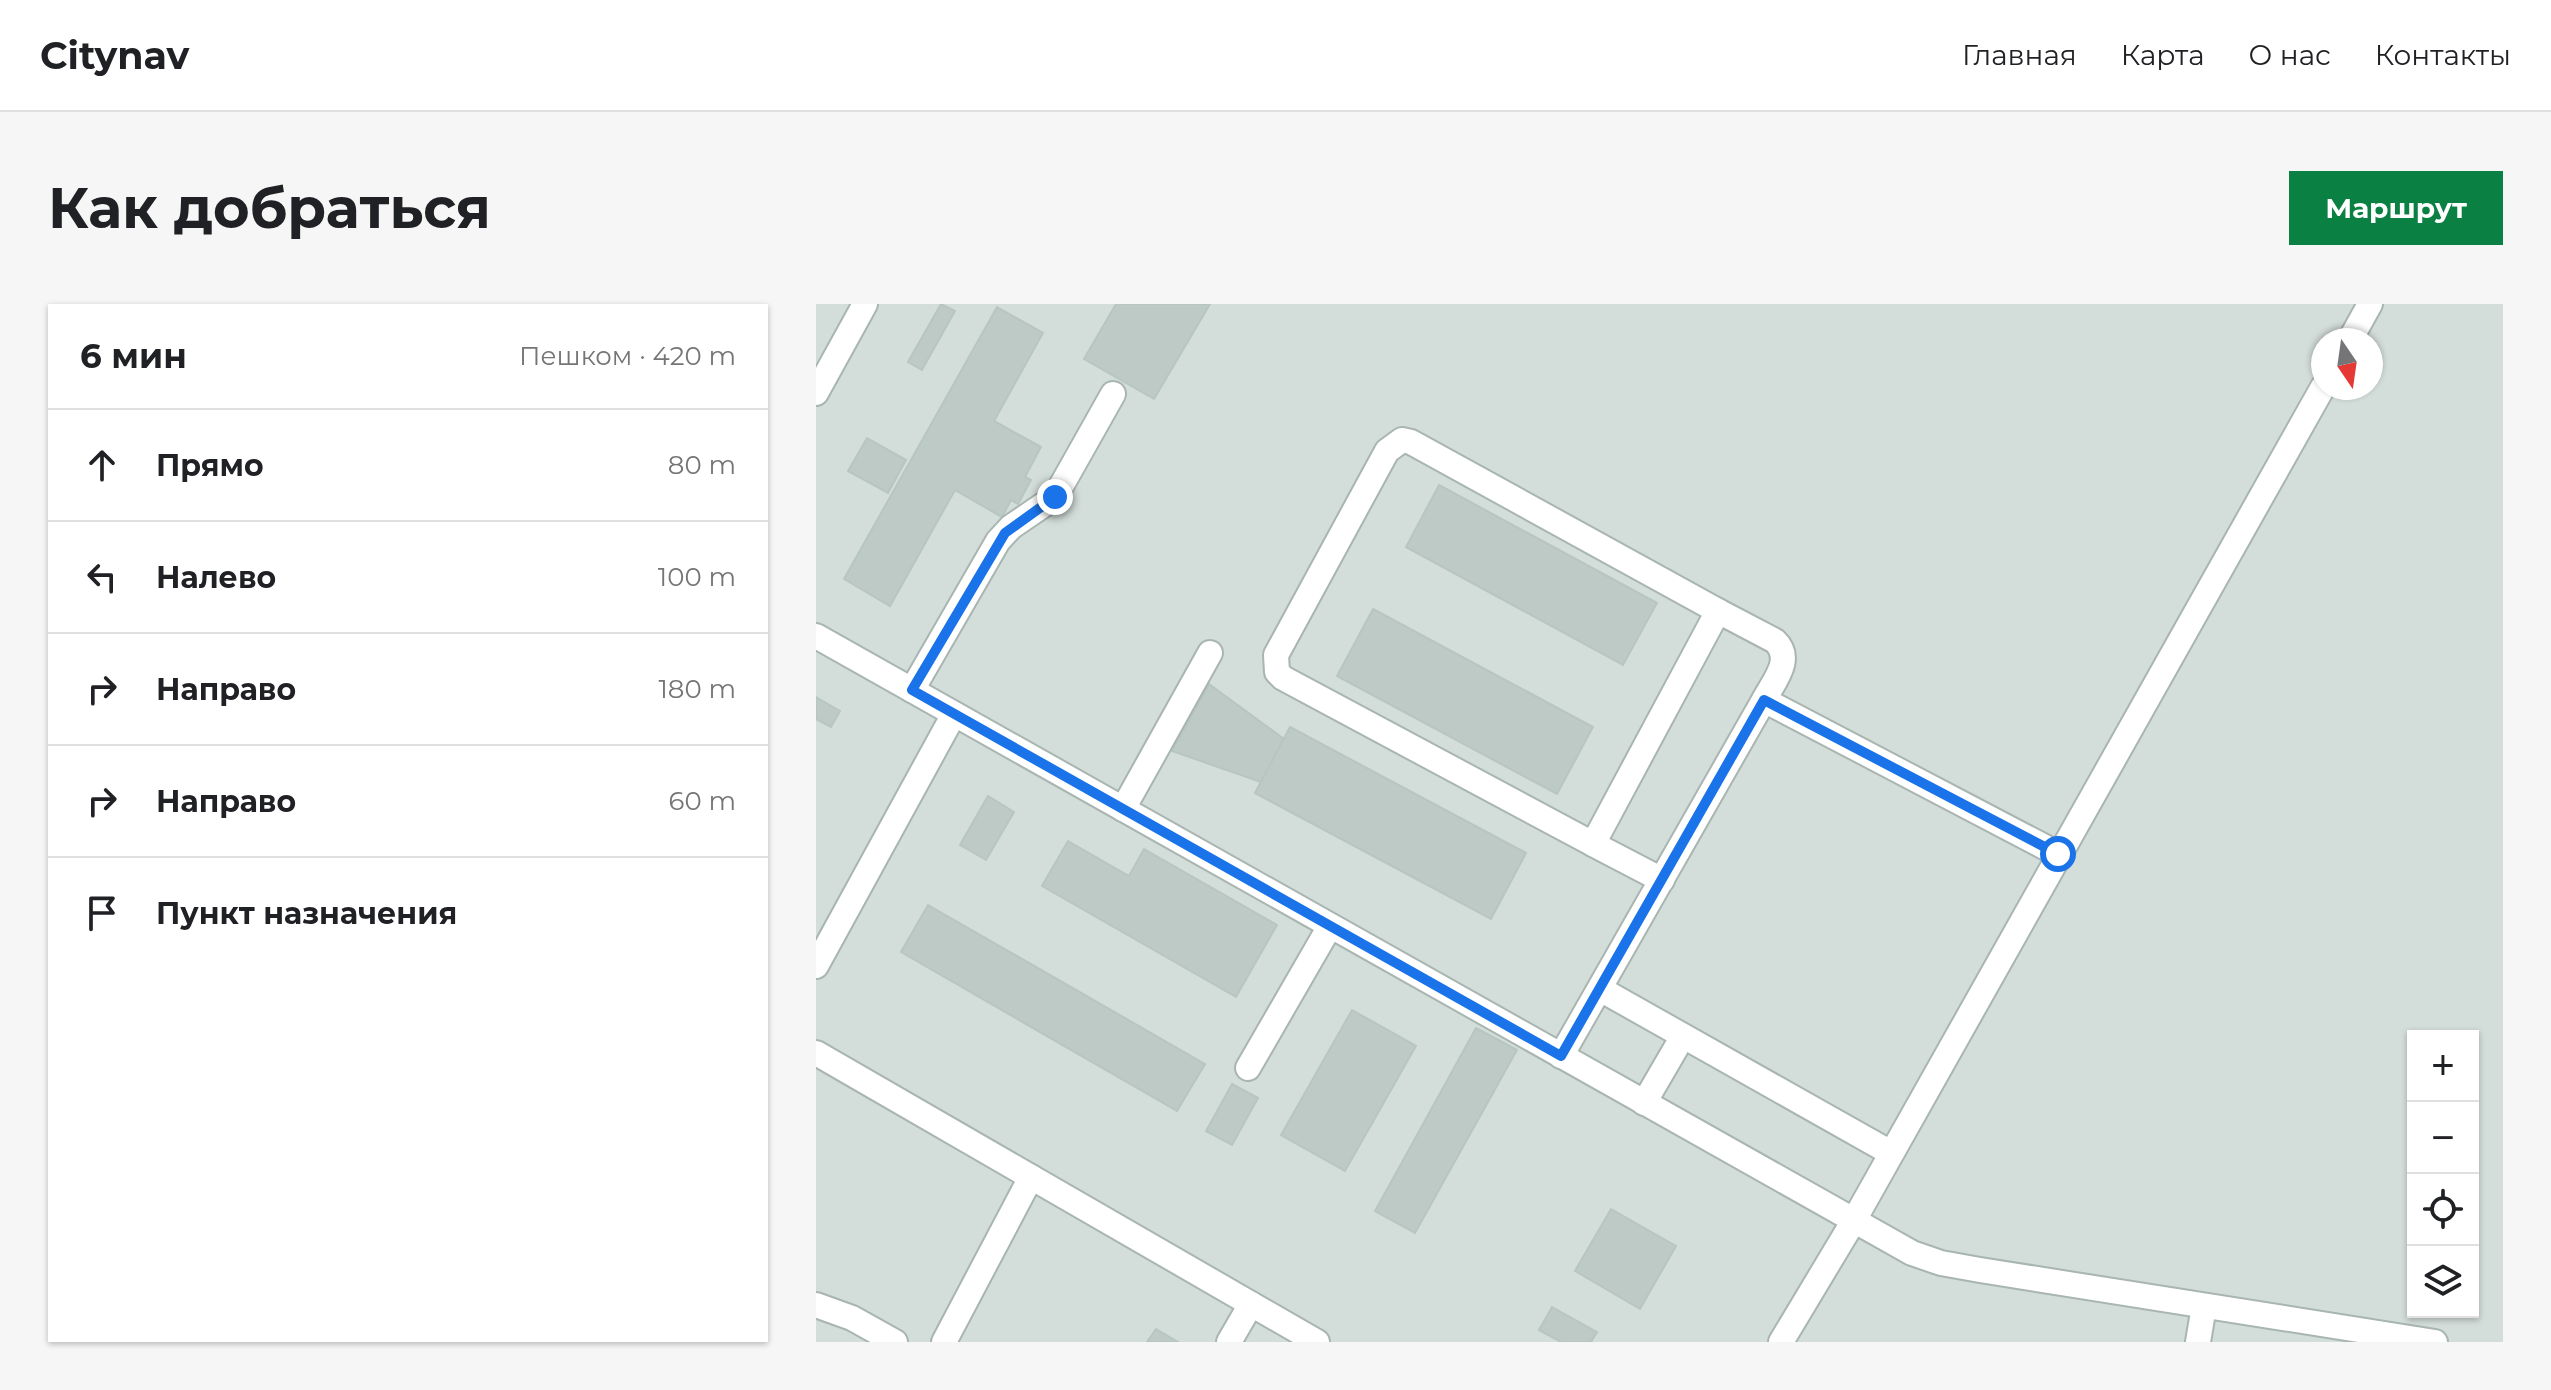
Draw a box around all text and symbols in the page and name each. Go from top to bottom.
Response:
text: Citynav [40,32,189,79]
text: Главная [1962,38,2077,72]
text: Карта [2121,38,2205,72]
text: О нас [2249,38,2331,72]
text: Контакты [2375,38,2511,72]
button: Маршрут [2289,171,2503,245]
text: Как добраться [48,174,491,242]
north arrow [2311,328,2383,400]
text: 6 мин [80,335,187,377]
text: Пешком · 420 m [519,340,736,372]
icon: ahead [80,443,124,487]
text: Прямо [156,447,264,484]
text: 80 m [668,449,736,481]
route end [1037,479,1073,515]
icon: left [80,555,124,599]
text: Налево [156,559,276,596]
text: 100 m [658,561,736,593]
icon: right [80,667,124,711]
text: Направо [156,671,296,708]
text: 180 m [658,673,736,705]
icon: right [80,779,124,823]
text: Направо [156,783,296,820]
text: 60 m [669,785,736,817]
route start [2040,836,2076,872]
icon: arrive [80,891,124,935]
text: Пункт назначения [156,895,457,932]
map controls [2407,1030,2479,1318]
button: + [2407,1030,2479,1102]
button: − [2407,1102,2479,1174]
button: locate [2407,1174,2479,1246]
button: layers [2407,1246,2479,1318]

